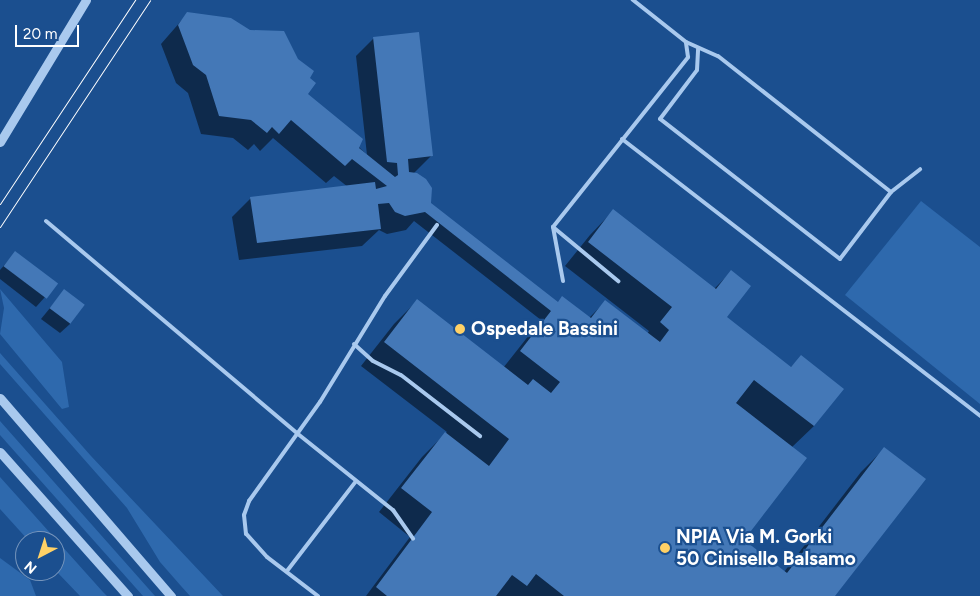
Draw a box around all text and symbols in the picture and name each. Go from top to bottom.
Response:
scale bar [18,15,81,47]
text: 20 m [23,25,57,43]
place label: Ospedale Bassini [471,318,618,340]
marker: Ospedale Bassini [453,322,467,336]
place label: NPIA Via M. Gorki 50 Cinisello Balsamo [676,526,856,570]
north arrow [15,531,65,581]
marker: NPIA Via M. Gorki 50 Cinisello Balsamo [658,541,672,555]
text: N [21,557,40,577]

